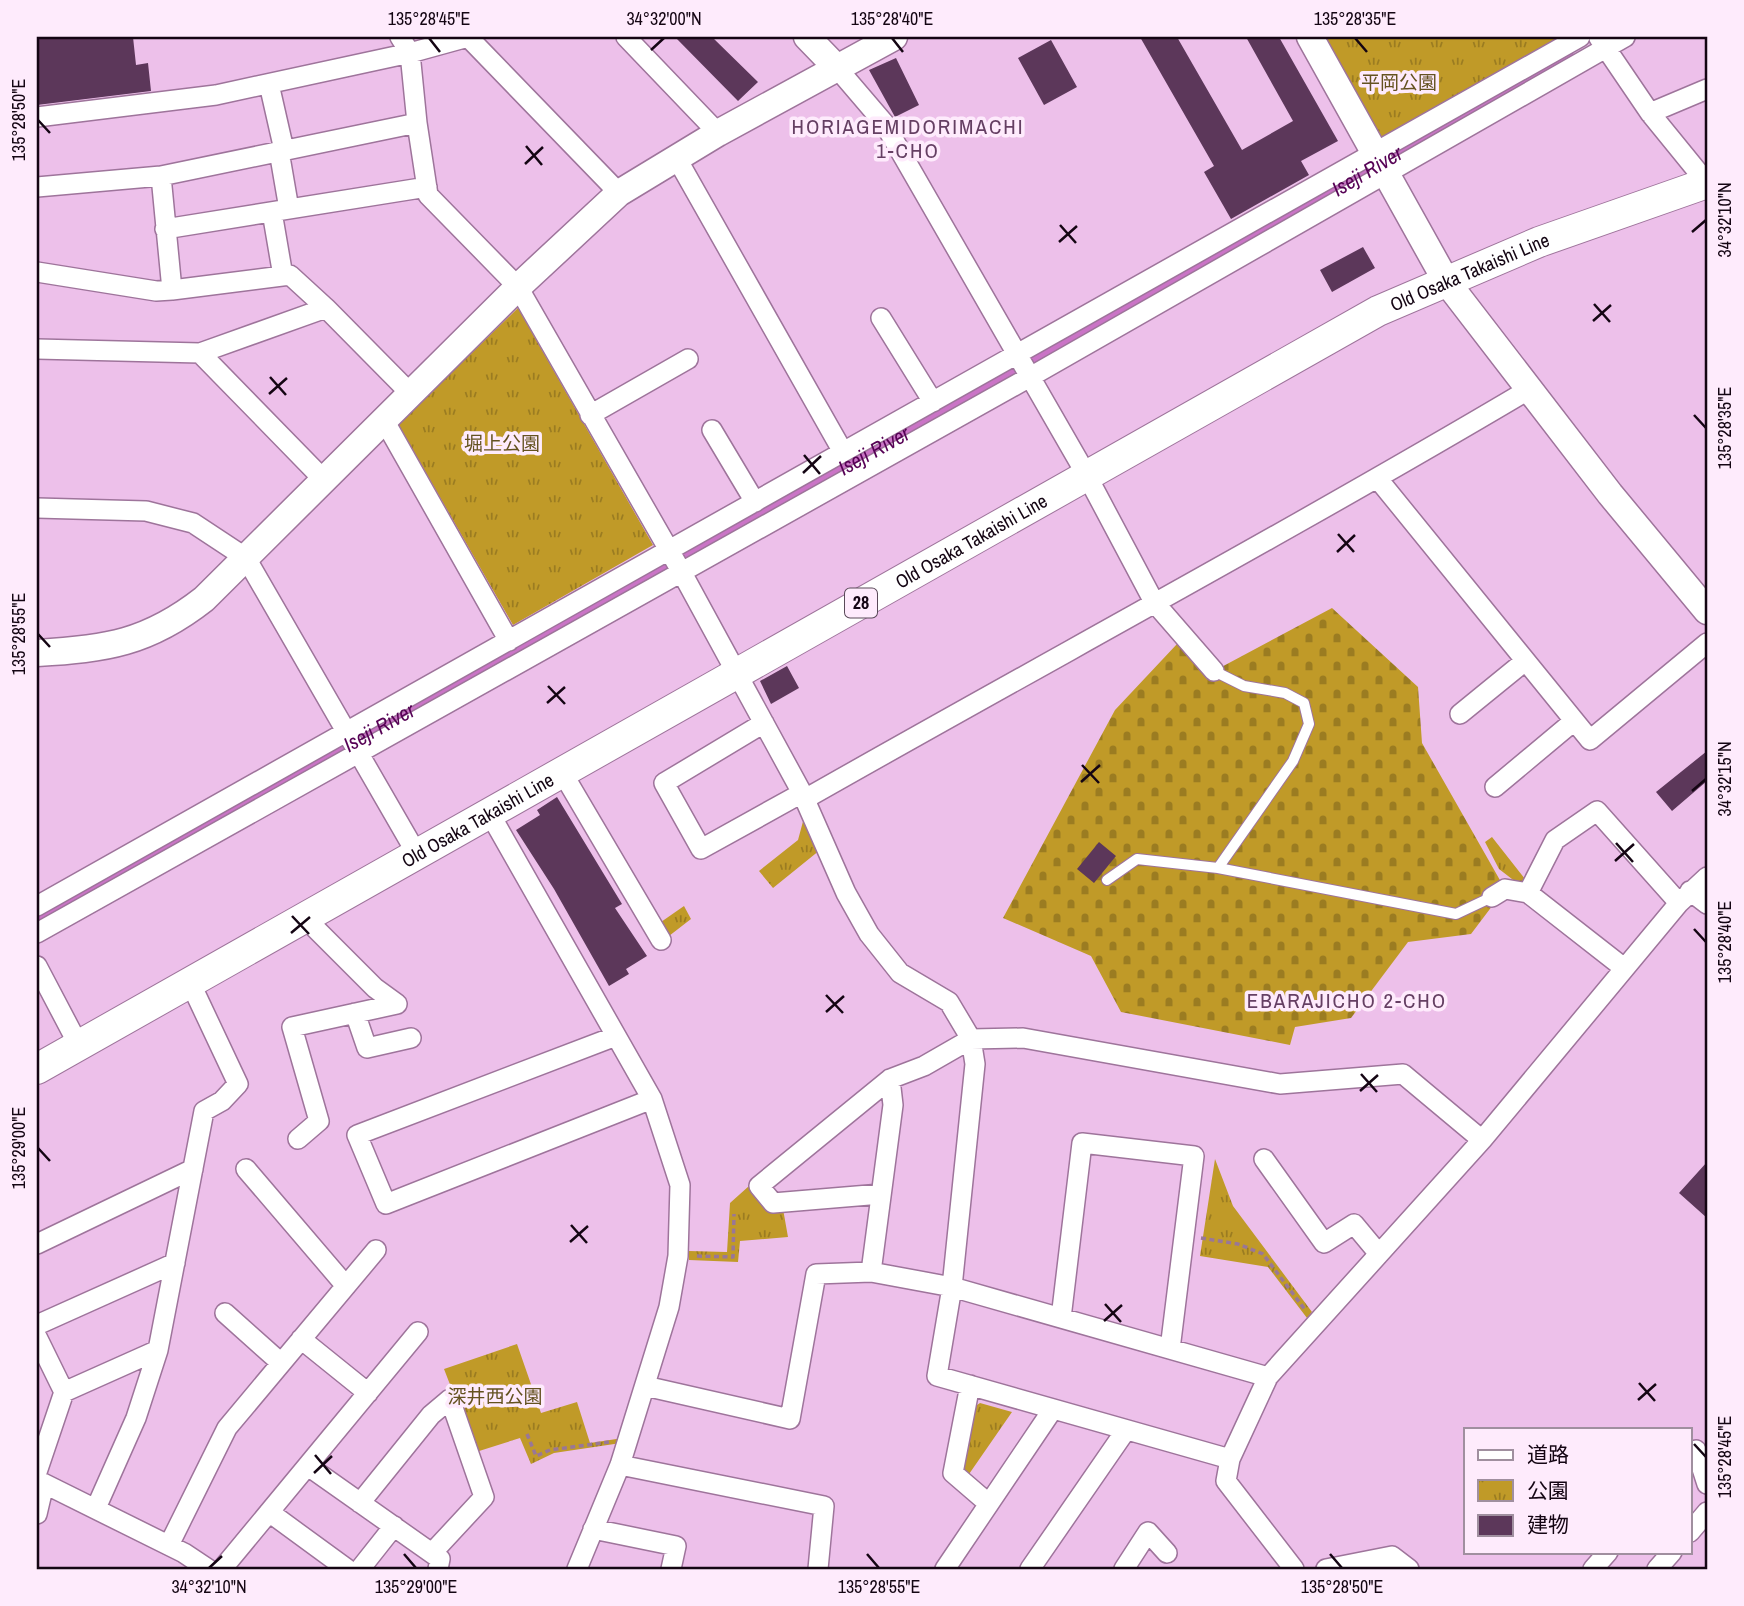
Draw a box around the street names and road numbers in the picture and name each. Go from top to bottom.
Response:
street label: Old Osaka Takaishi Line [1386,226,1553,317]
street label: Old Osaka Takaishi Line [890,488,1052,594]
road number: 28 [845,588,877,618]
street label: Old Osaka Takaishi Line [397,767,558,873]

